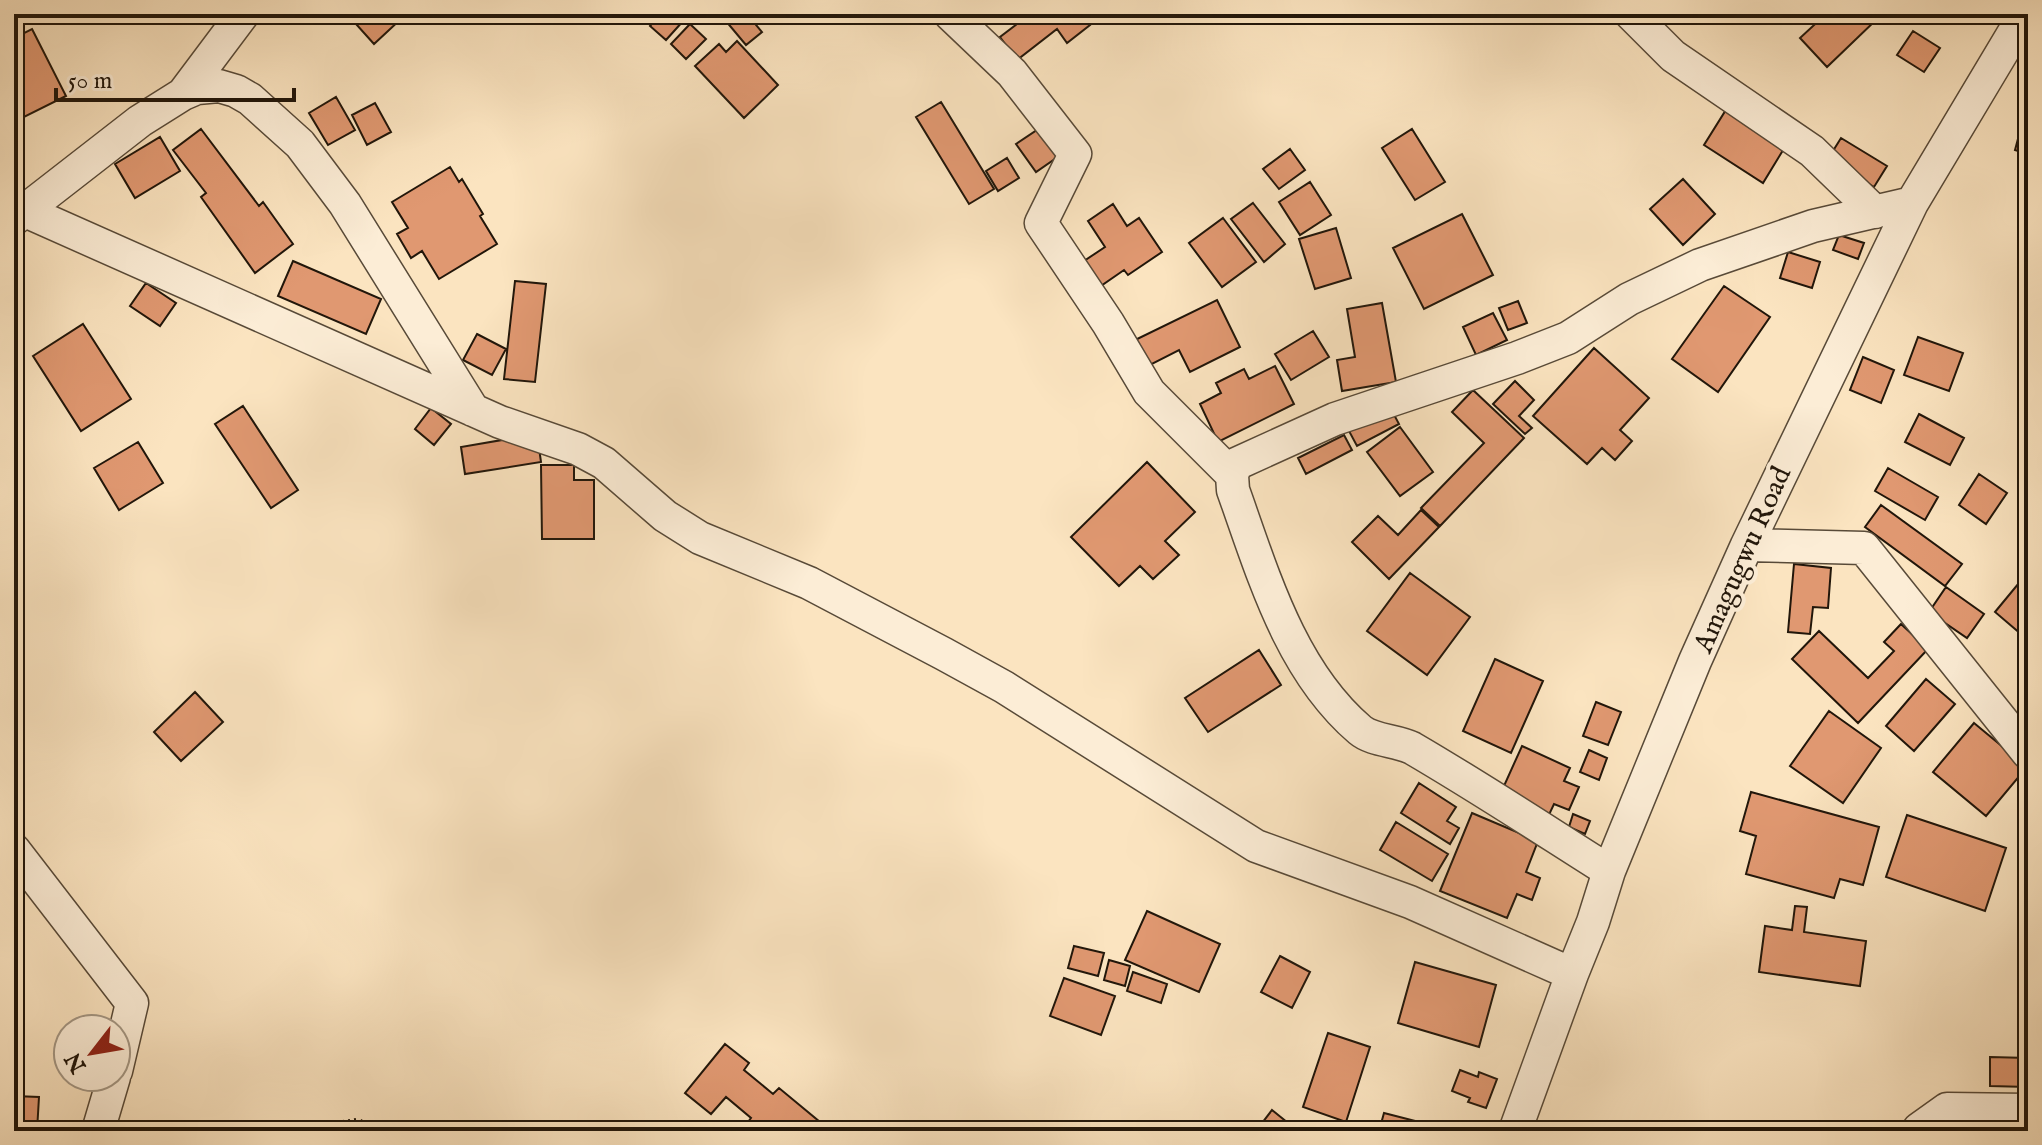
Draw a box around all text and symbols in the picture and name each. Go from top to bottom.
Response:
scale bar [56,52,294,102]
text: 50 m [68,66,112,97]
street label: Amagugwu Road [1686,461,1800,660]
north arrow [52,1013,132,1093]
text: N [60,1047,94,1079]

